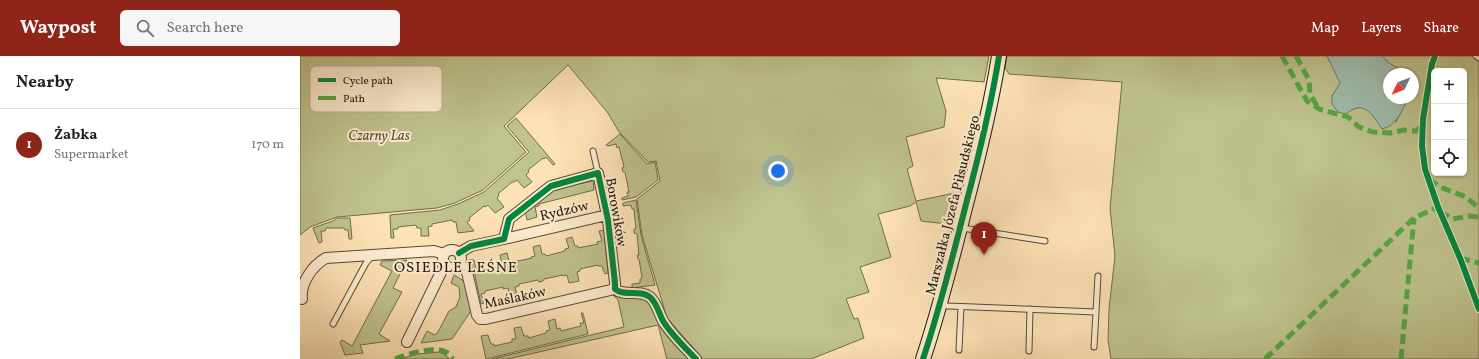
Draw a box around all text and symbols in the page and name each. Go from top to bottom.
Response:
search box [120,10,400,46]
text: Waypost [20,15,96,41]
icon: search [134,17,156,39]
text: Search here [166,18,243,39]
text: Map [1311,19,1339,38]
text: Layers [1361,19,1401,38]
text: Share [1423,19,1459,38]
legend [310,66,442,112]
north arrow [1383,68,1419,104]
map controls [1431,68,1467,176]
button: + [1431,68,1467,104]
text: Nearby [16,71,74,94]
text: Cycle path [343,74,393,89]
text: Path [343,92,366,107]
button: − [1431,104,1467,140]
street label: Marszałka Józefa Piłsudskiego [922,113,985,297]
text: Żabka [54,125,98,146]
park label: Czarny Las [348,127,410,146]
text: 1 [26,136,32,154]
text: 170 m [251,136,284,154]
button: locate [1431,140,1467,176]
text: Supermarket [54,146,129,164]
your location [768,161,788,181]
street label: Borowików [600,176,631,249]
street label: Rydzów [538,197,591,226]
pin: 1 [971,222,997,255]
district label: OSIEDLE LEŚNE [394,258,518,279]
street label: Maślaków [483,283,548,314]

